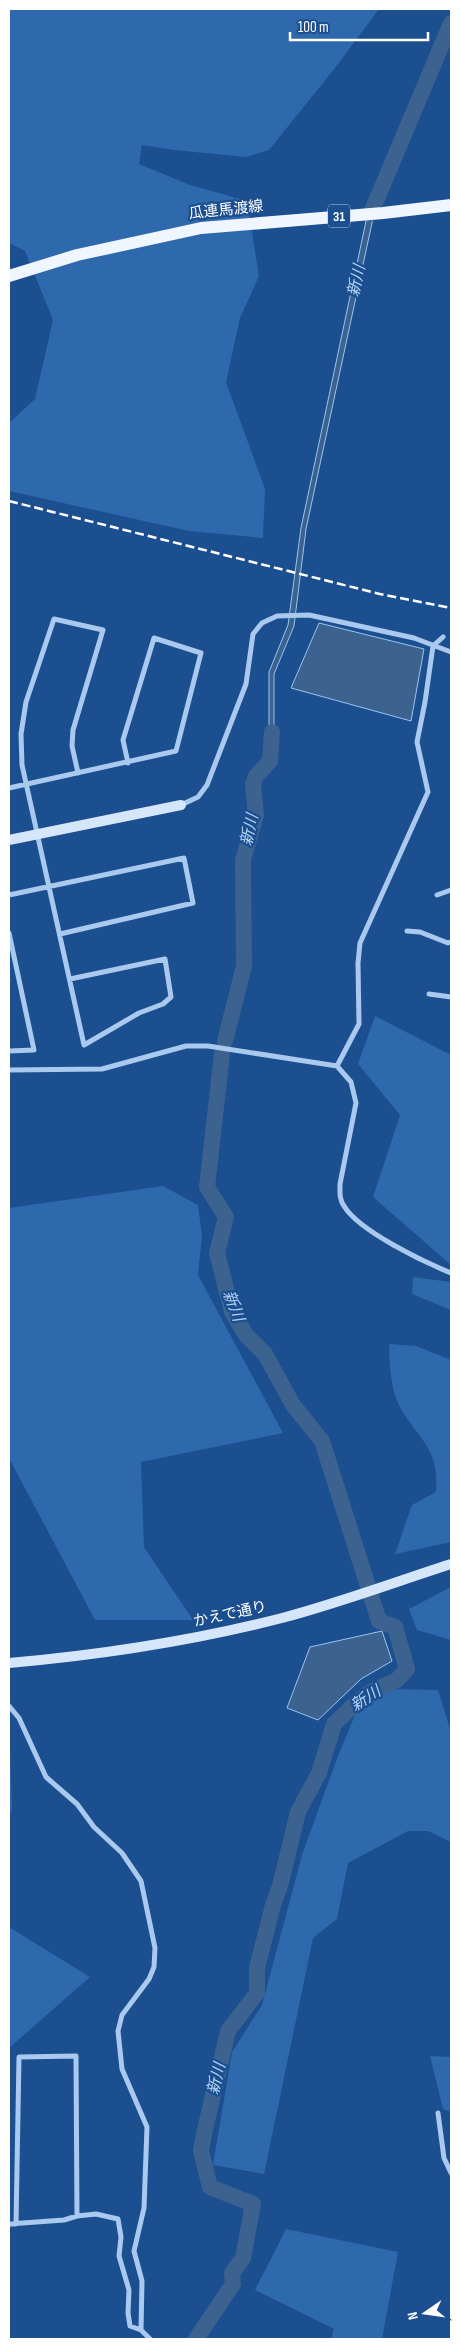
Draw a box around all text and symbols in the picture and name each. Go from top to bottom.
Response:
scale bar [290,10,428,42]
text: 100 m [298,18,329,37]
street label: 瓜連馬渡線 [188,197,264,223]
road number: 31 [328,205,350,228]
water label: 新川 [344,261,370,299]
water label: 新川 [237,810,263,848]
water label: 新川 [218,1288,248,1326]
street label: かえで通り [192,1597,268,1631]
water label: 新川 [347,1681,386,1716]
water label: 新川 [204,2059,230,2097]
north arrow [400,2288,450,2338]
text: N [404,2310,422,2321]

